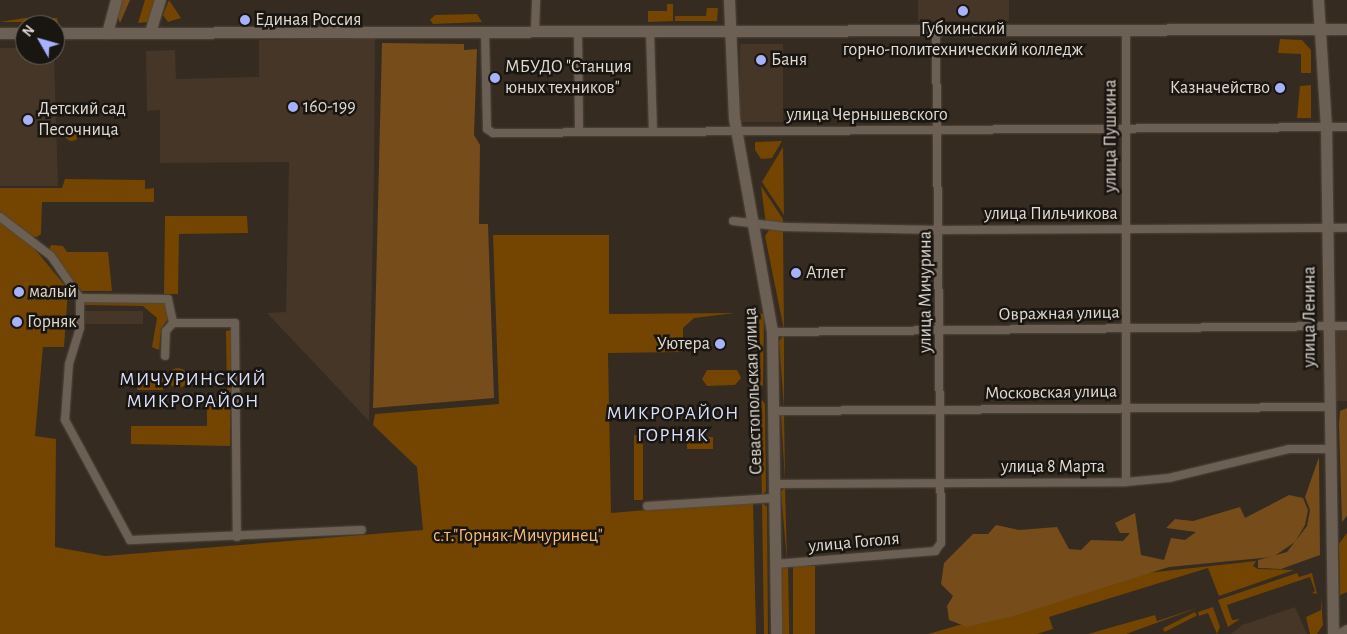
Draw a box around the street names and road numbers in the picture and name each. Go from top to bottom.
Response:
street label: улица Пушкина [1100,80,1122,192]
street label: улица Чернышевского [786,104,948,126]
street label: улица Пильчикова [984,203,1118,225]
street label: улица Мичурина [915,231,937,353]
street label: улица Ленина [1299,266,1321,368]
street label: Овражная улица [998,302,1120,326]
street label: Севастопольская улица [740,307,768,475]
street label: Московская улица [985,381,1117,405]
street label: улица 8 Марта [1001,456,1105,478]
street label: улица Гоголя [808,528,900,558]

